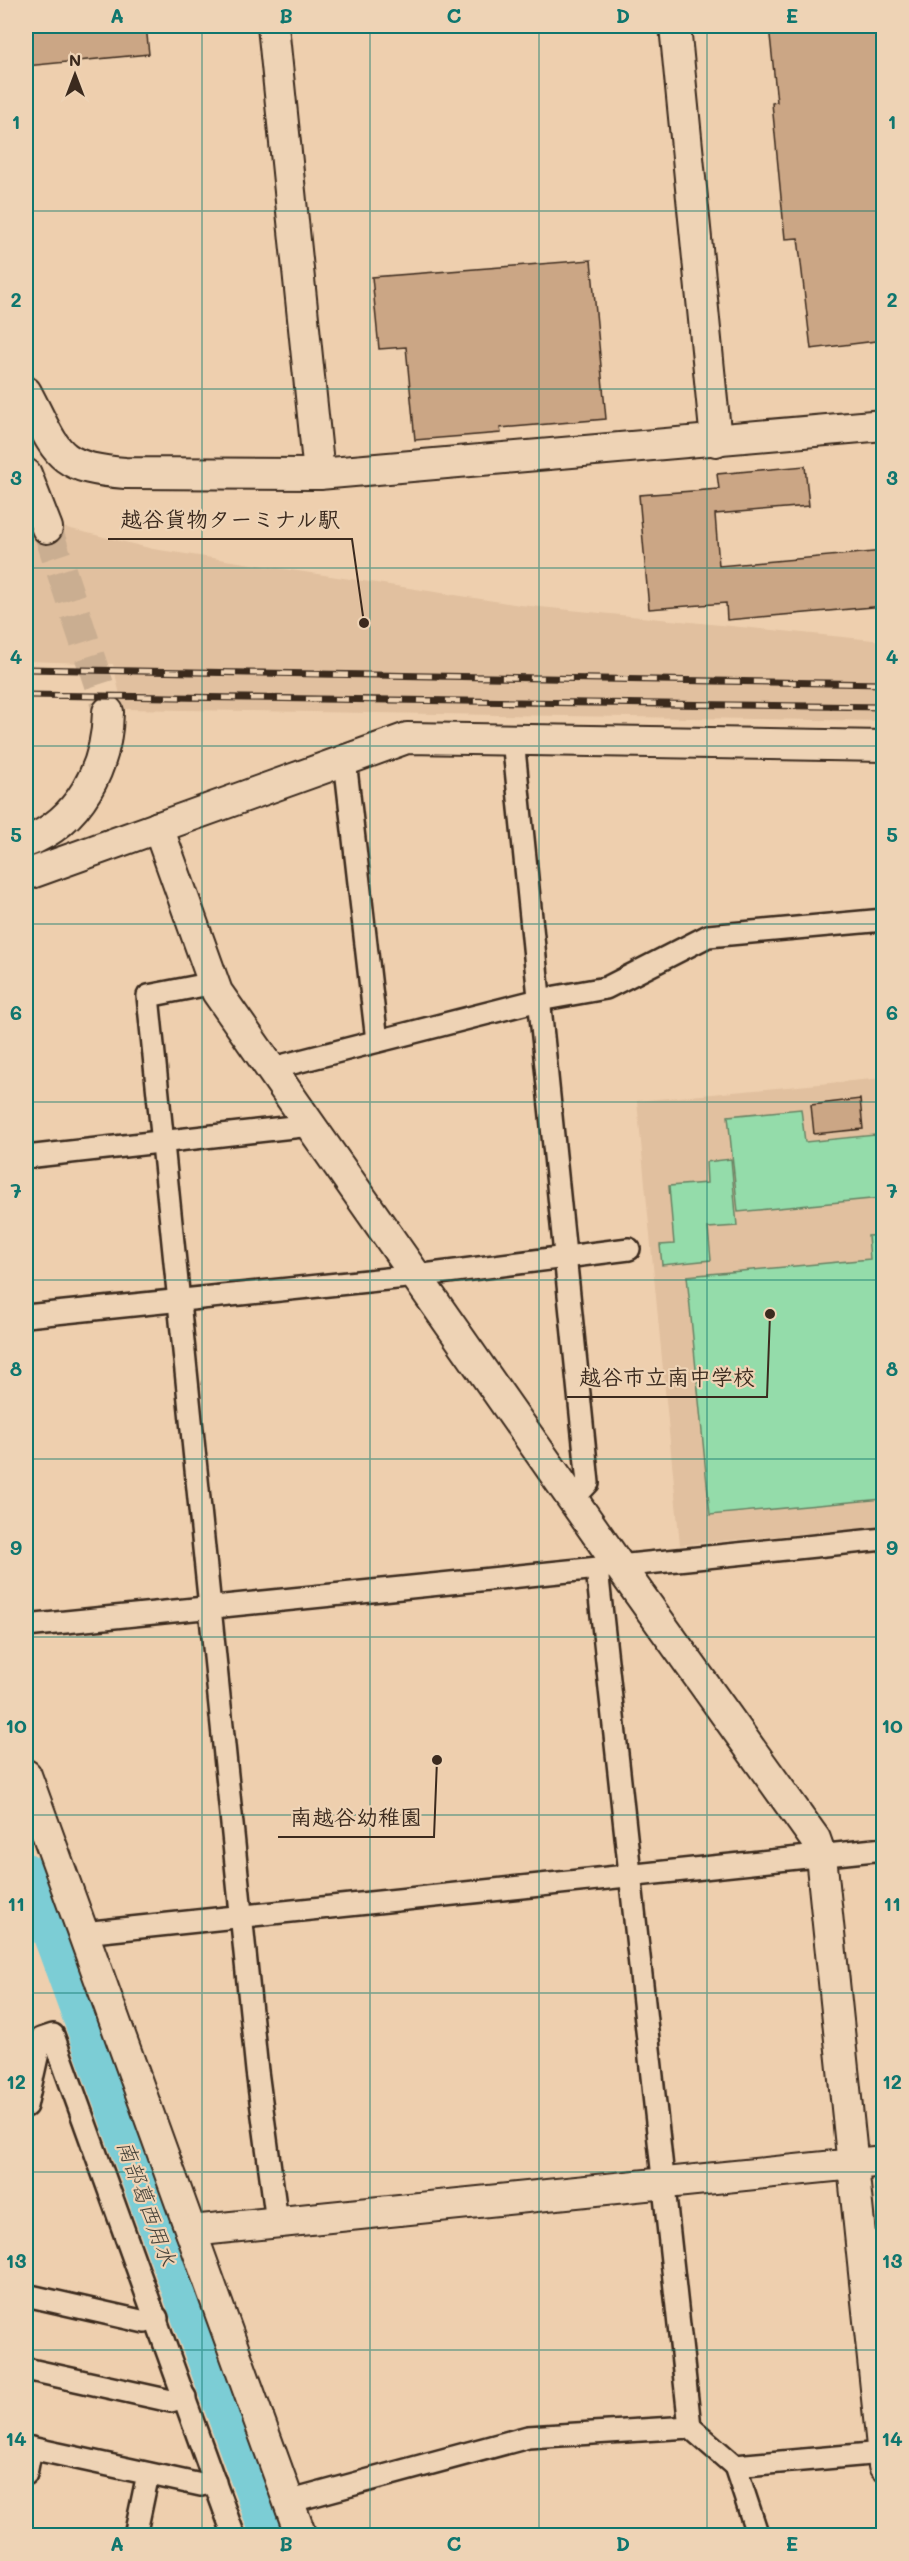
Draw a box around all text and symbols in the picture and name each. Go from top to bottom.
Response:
text: A [110,2,124,28]
text: B [279,2,293,28]
text: C [447,2,462,28]
text: D [616,2,630,28]
text: E [786,2,798,28]
north arrow [45,45,105,105]
text: N [69,49,81,70]
text: 1 [12,108,20,134]
text: 1 [888,108,896,134]
text: 2 [10,286,22,312]
text: 2 [886,286,898,312]
text: 3 [10,464,22,490]
text: 3 [886,464,898,490]
callout: 越谷貨物ターミナル駅 [108,499,352,539]
text: 越谷貨物ターミナル駅 [120,504,340,533]
text: 4 [10,643,23,669]
text: 4 [886,643,899,669]
text: 5 [10,821,22,847]
text: 5 [886,821,898,847]
text: 6 [10,999,22,1025]
text: 6 [886,999,898,1025]
text: 7 [10,1177,22,1203]
text: 7 [886,1177,898,1203]
text: 8 [10,1355,22,1381]
text: 8 [886,1355,898,1381]
callout: 越谷市立南中学校 [567,1357,767,1397]
text: 越谷市立南中学校 [579,1362,755,1391]
text: 9 [10,1534,22,1560]
text: 9 [886,1534,898,1560]
text: 10 [5,1712,27,1738]
text: 10 [881,1712,903,1738]
callout: 南越谷幼稚園 [278,1797,434,1837]
text: 南越谷幼稚園 [290,1802,422,1831]
text: 11 [7,1890,25,1916]
text: 11 [883,1890,901,1916]
text: 12 [6,2068,26,2094]
text: 12 [882,2068,902,2094]
water label: 南部葛西用水 [111,2136,184,2270]
text: 13 [6,2247,26,2273]
text: 13 [882,2247,902,2273]
text: 14 [5,2425,27,2451]
text: 14 [881,2425,903,2451]
text: A [110,2530,124,2556]
text: B [279,2530,293,2556]
text: C [447,2530,462,2556]
text: D [616,2530,630,2556]
text: E [786,2530,798,2556]

